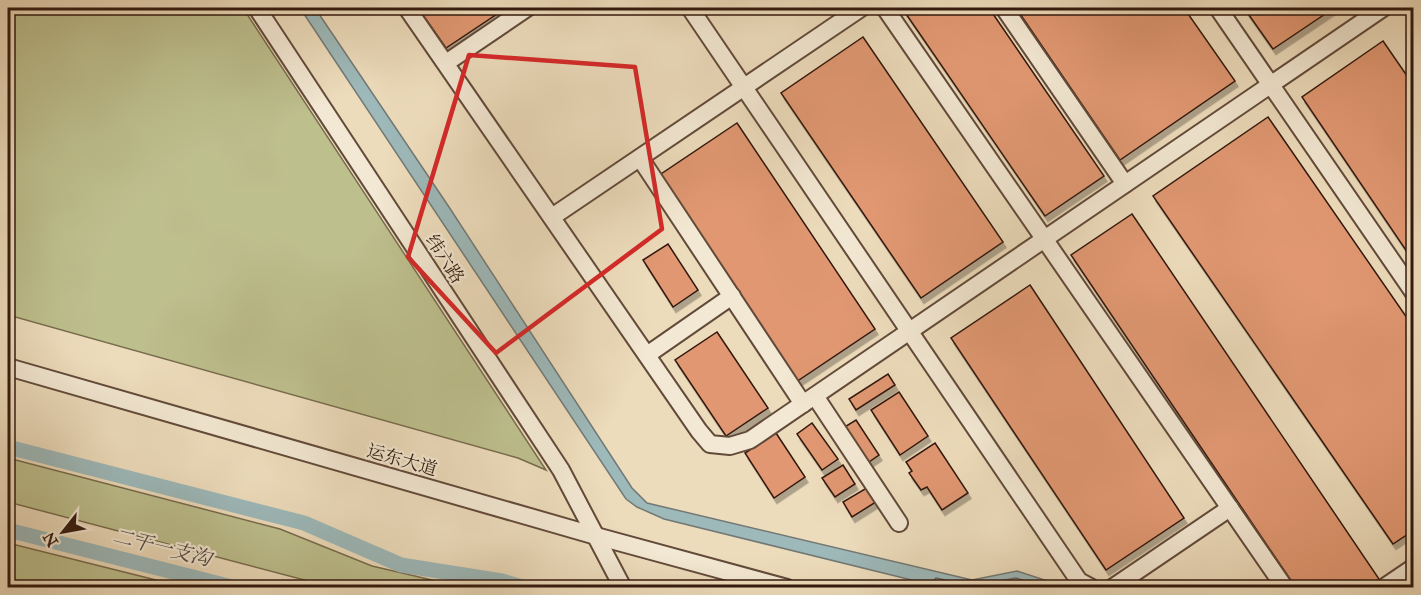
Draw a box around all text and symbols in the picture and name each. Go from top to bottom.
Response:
street label: 纬六路 [421,230,469,288]
street label: 运东大道 [364,440,440,480]
north arrow [33,502,93,562]
water label: 二干一支沟 [111,523,216,571]
text: N [39,528,62,550]

